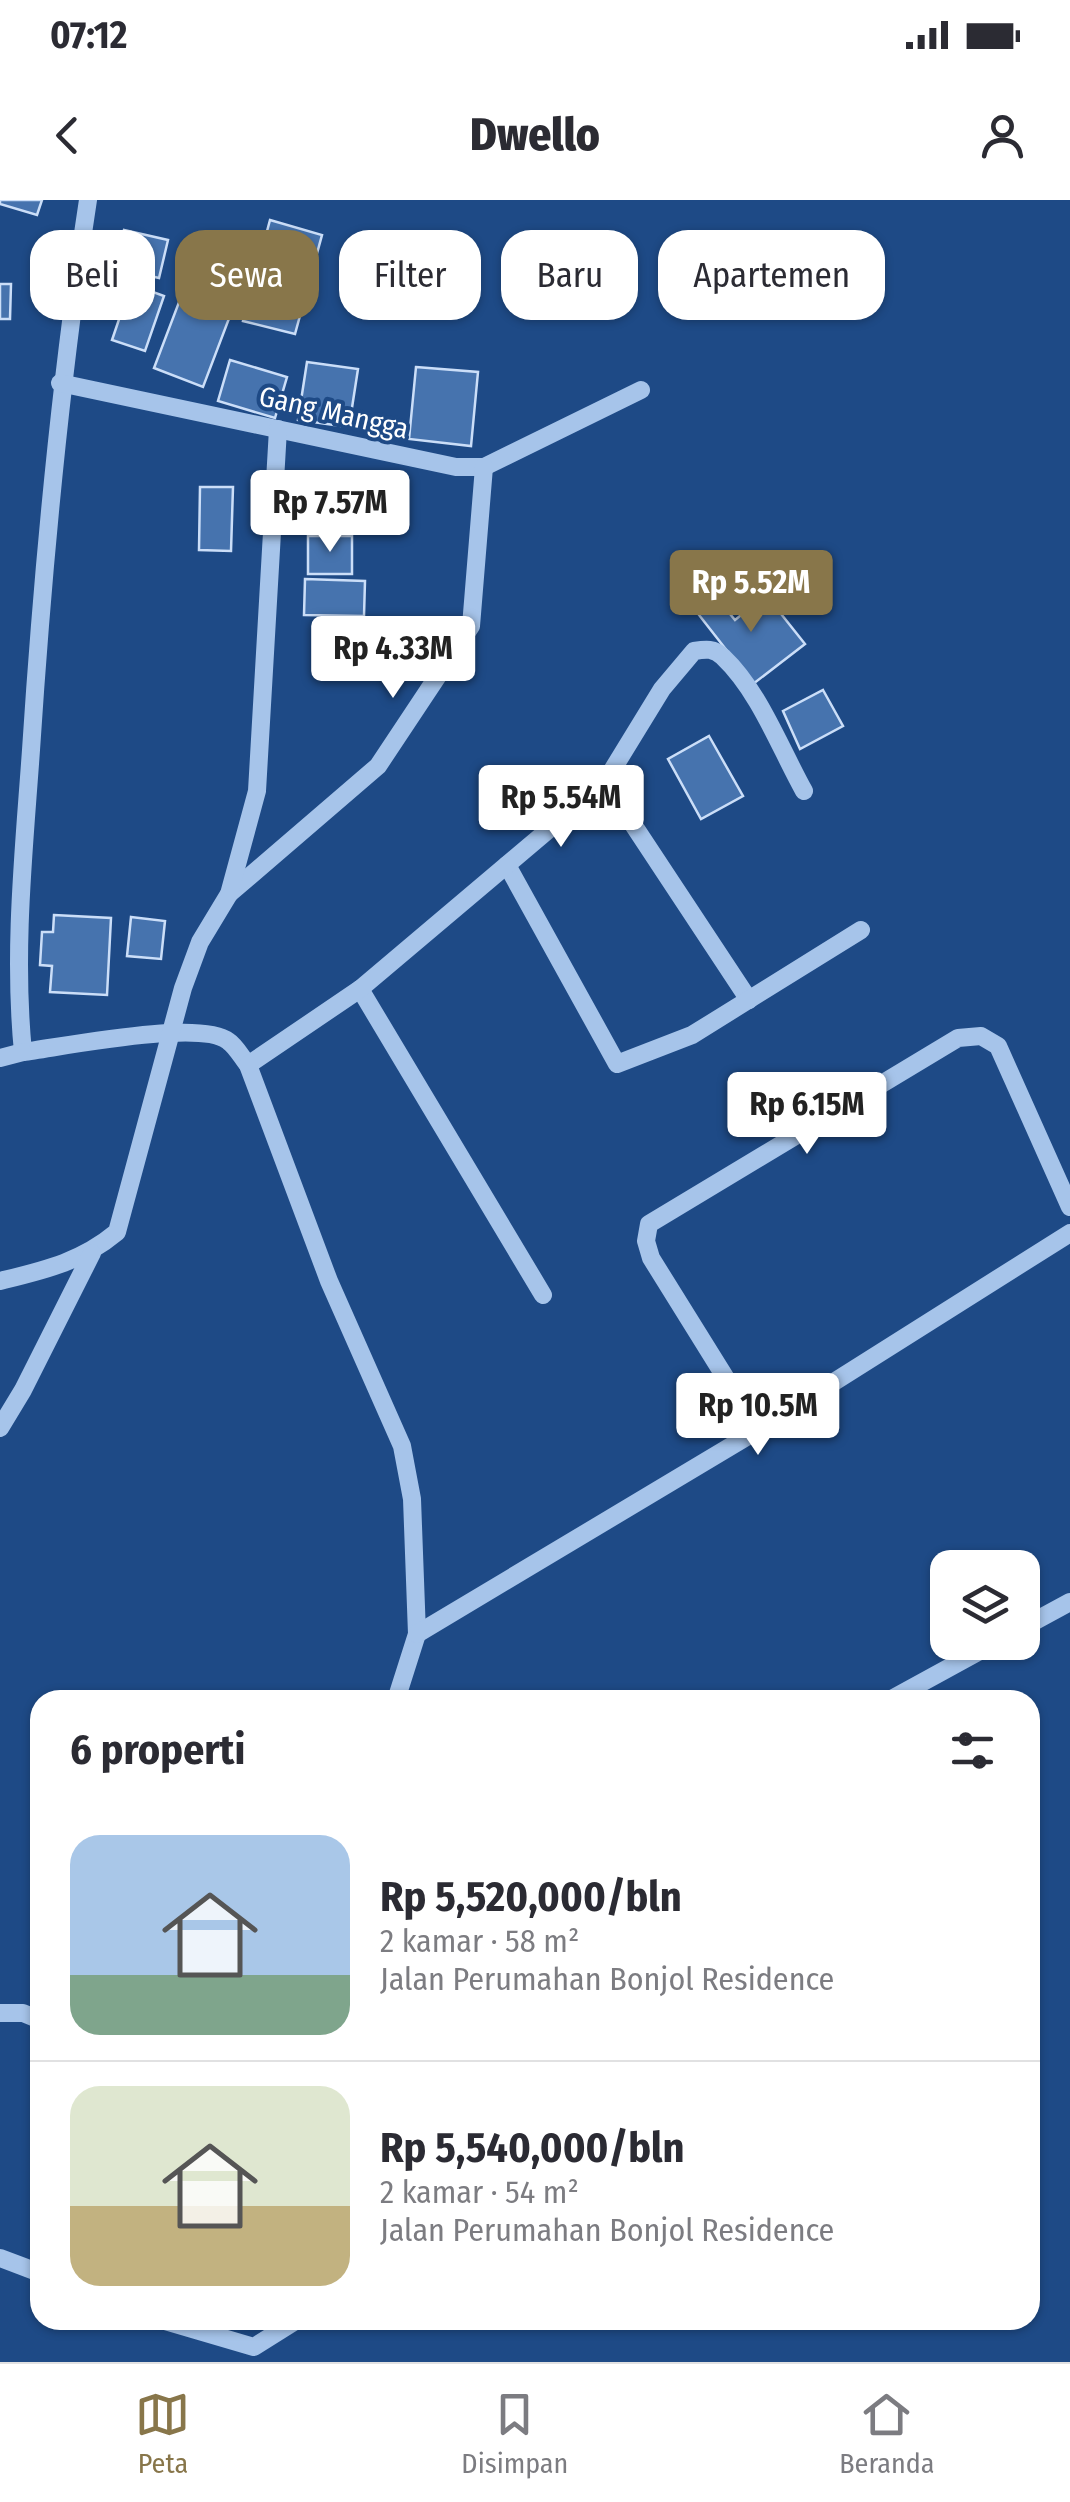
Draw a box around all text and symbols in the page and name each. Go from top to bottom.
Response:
text: 07:12 [50,12,127,58]
icon: back [40,108,95,163]
text: Dwello [470,108,600,162]
icon: person [975,108,1030,163]
chip: Beli [30,230,155,320]
chip: Sewa [175,230,319,320]
chip: Filter [339,230,481,320]
chip: Baru [501,230,638,320]
chip: Apartemen [658,230,885,320]
street label: Gang Mangga [256,379,412,446]
pin: Rp 7.57M [227,470,433,555]
text: Rp 7.57M [273,483,387,521]
pin: Rp 5.52M [648,550,854,635]
text: Rp 5.52M [692,563,810,601]
pin: Rp 4.33M [290,616,496,701]
text: Rp 4.33M [333,629,453,667]
pin: Rp 5.54M [458,765,664,850]
text: Rp 5.54M [501,778,621,816]
pin: Rp 6.15M [704,1072,910,1157]
text: Rp 6.15M [749,1085,865,1123]
pin: Rp 10.5M [655,1373,861,1458]
text: Rp 10.5M [698,1386,818,1424]
map controls [930,1550,1040,1660]
button: layers [930,1550,1040,1660]
icon: filters [945,1723,1000,1778]
text: 6 properti [70,1725,245,1775]
text: Rp 5,520,000/bln [380,1872,682,1922]
icon: home [150,1875,270,1995]
text: 2 kamar · 58 m² [380,1922,579,1960]
text: Jalan Perumahan Bonjol Residence [380,1960,834,1998]
text: Rp 5,540,000/bln [380,2123,684,2173]
icon: home [150,2126,270,2246]
text: 2 kamar · 54 m² [380,2173,579,2211]
text: Jalan Perumahan Bonjol Residence [380,2211,834,2249]
tab: Peta [135,2387,190,2480]
tab: Disimpan [461,2387,568,2480]
tab: Beranda [839,2387,935,2480]

